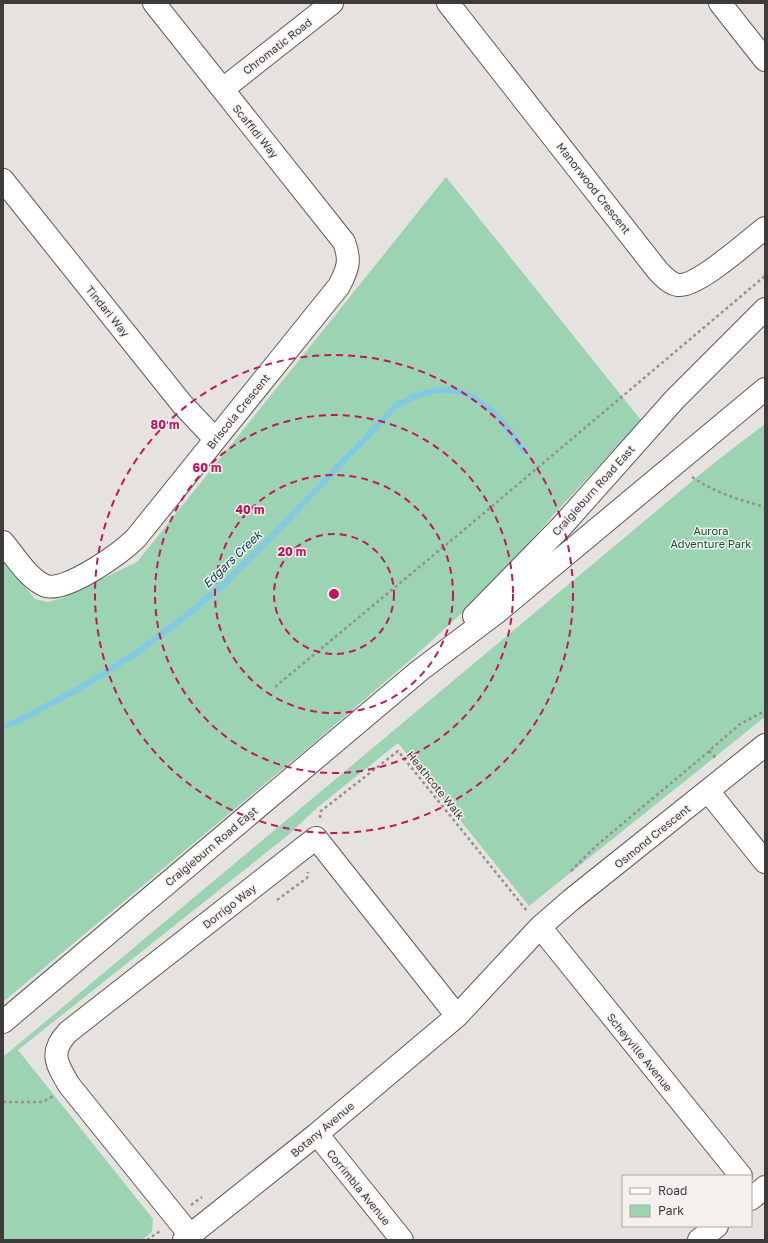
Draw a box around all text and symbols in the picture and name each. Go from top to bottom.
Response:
street label: Chromatic Road [240,15,314,77]
street label: Scaffidi Way [230,102,282,160]
street label: Manorwood Crescent [554,140,634,236]
street label: Tindari Way [84,283,132,339]
street label: Briscola Crescent [204,371,272,451]
text: 80 m [151,417,179,432]
street label: Craigieburn Road East [549,442,637,538]
text: 60 m [193,460,221,475]
text: 40 m [236,502,264,517]
park label: Aurora Adventure Park [670,524,752,550]
water label: Edgars Creek [199,526,265,591]
text: 20 m [278,544,306,559]
centre of rings [327,587,341,601]
street label: Heathcote Walk [404,748,468,822]
street label: Osmond Crescent [611,801,693,871]
street label: Craigieburn Road East [162,803,260,889]
street label: Dorrigo Way [200,881,258,931]
street label: Scheyville Avenue [605,1010,675,1094]
street label: Botany Avenue [288,1099,356,1159]
street label: Corrimbla Avenue [325,1147,393,1227]
legend [622,1175,752,1227]
text: Road [658,1183,687,1198]
text: Park [658,1203,684,1218]

